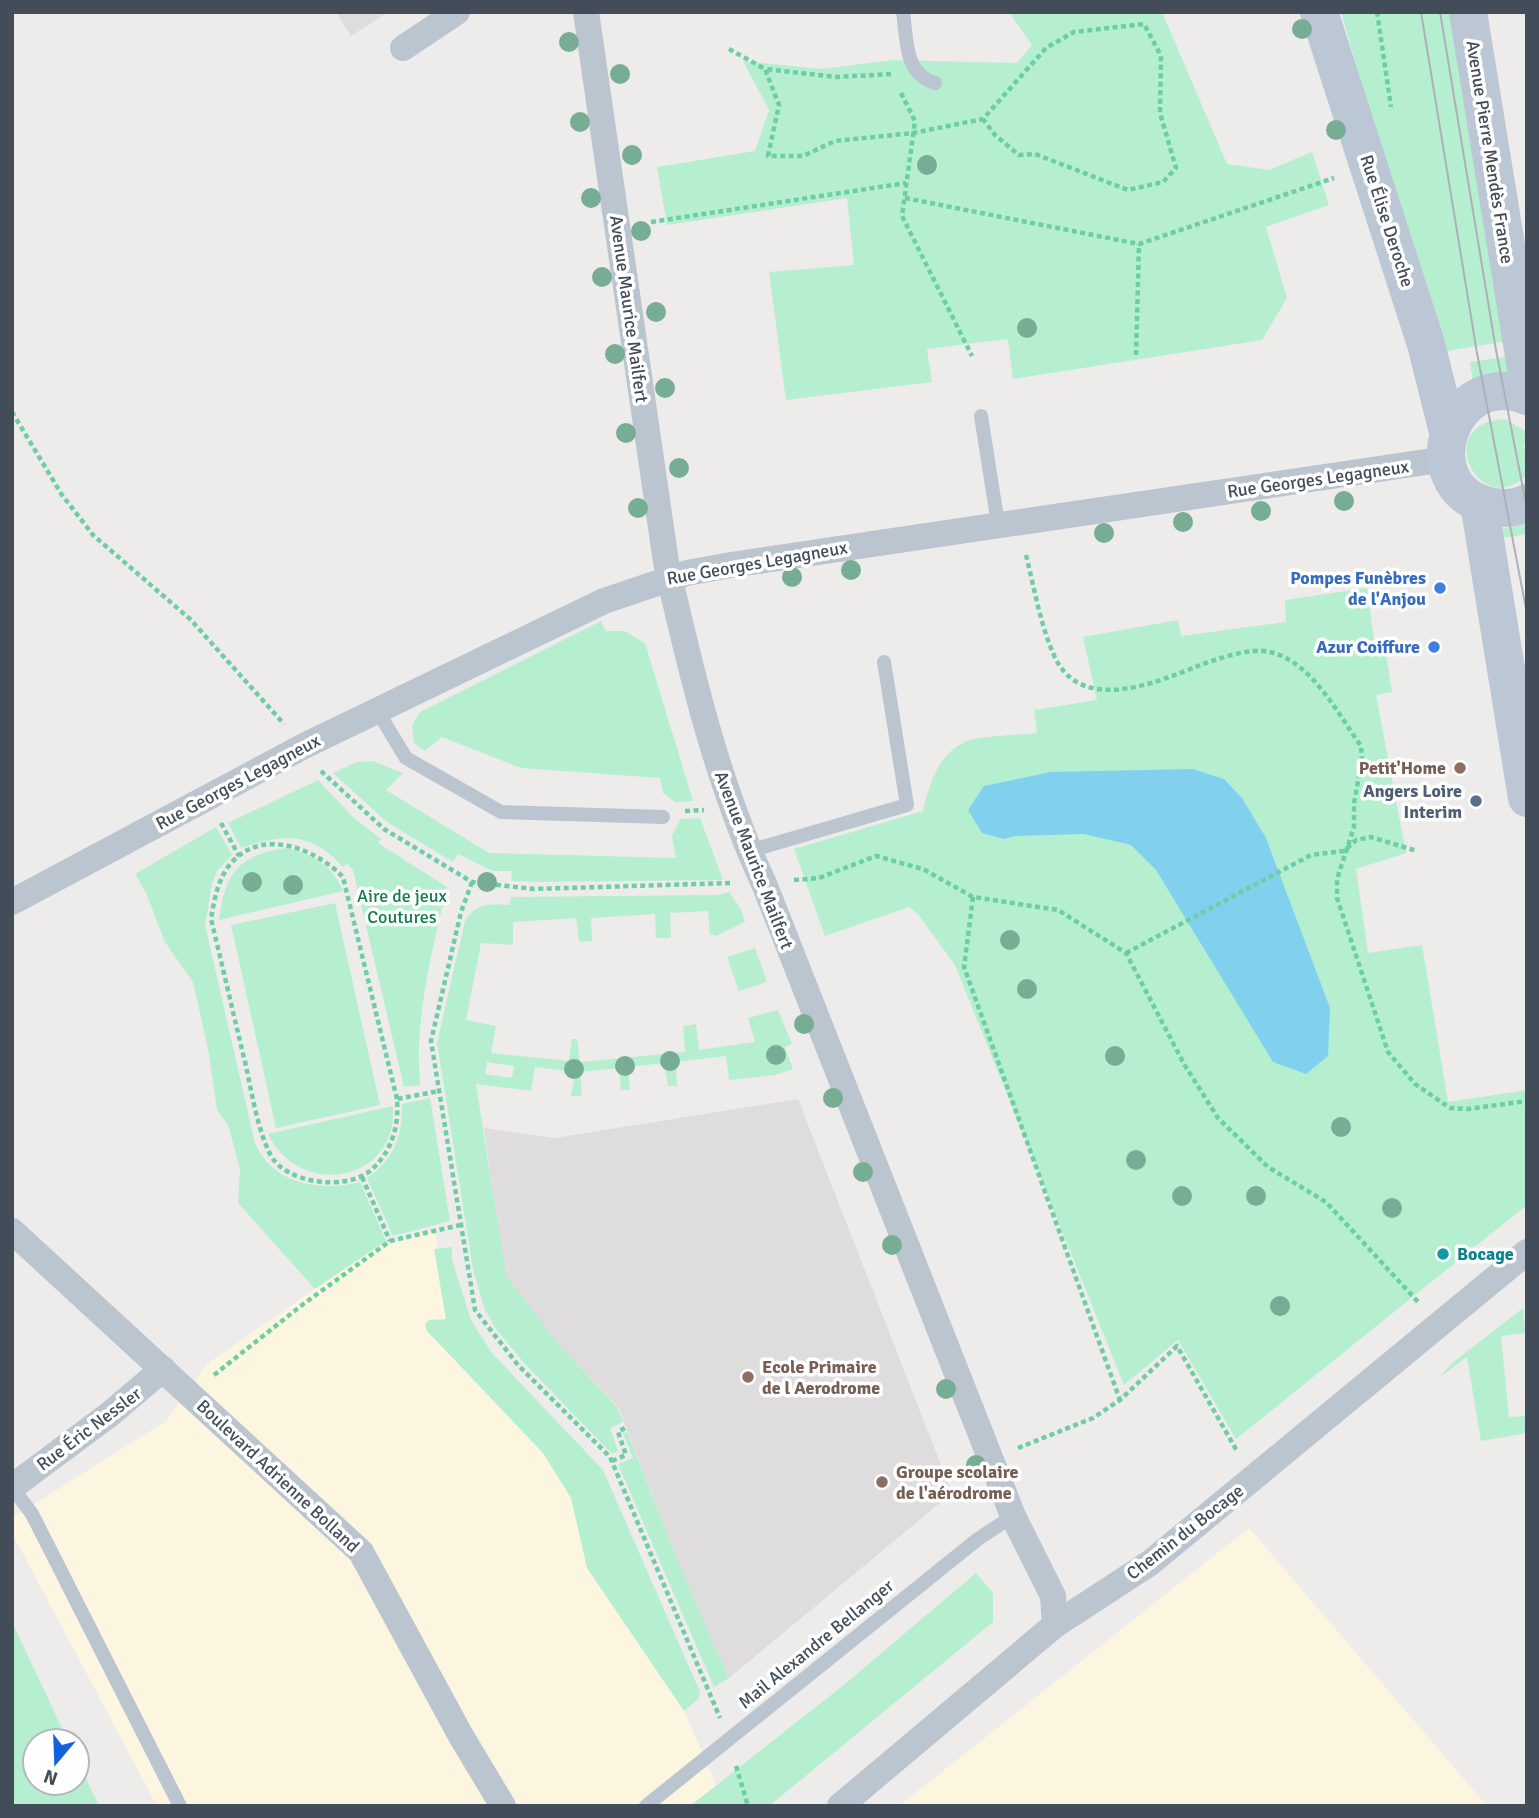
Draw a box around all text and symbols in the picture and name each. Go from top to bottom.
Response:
street label: Avenue Pierre Mendès France [1461,39,1519,265]
street label: Rue Élise Deroche [1355,152,1419,290]
street label: Avenue Maurice Mailfert [605,214,653,404]
street label: Rue Georges Legagneux [1226,455,1411,503]
street label: Rue Georges Legagneux [665,536,850,590]
place label: Pompes Funèbres de l'Anjou [1290,567,1426,610]
marker: Pompes Funèbres de l'Anjou [1432,580,1448,596]
place label: Azur Coiffure [1316,636,1420,658]
marker: Azur Coiffure [1426,639,1442,655]
street label: Rue Georges Legagneux [152,729,325,835]
place label: Petit'Home [1359,757,1446,779]
marker: Petit'Home [1452,760,1468,776]
street label: Avenue Maurice Mailfert [710,768,798,952]
place label: Angers Loire Interim [1363,780,1462,823]
marker: Angers Loire Interim [1468,793,1484,809]
park label: Aire de jeux Coutures [357,885,448,928]
place label: Bocage [1457,1243,1514,1265]
marker: Bocage [1435,1246,1451,1262]
place label: Ecole Primaire de l Aerodrome [762,1356,880,1399]
marker: Ecole Primaire de l Aerodrome [740,1369,756,1385]
street label: Rue Éric Nessler [32,1382,146,1476]
street label: Boulevard Adrienne Bolland [192,1395,364,1557]
place label: Groupe scolaire de l'aérodrome [896,1461,1019,1504]
marker: Groupe scolaire de l'aérodrome [874,1474,890,1490]
street label: Chemin du Bocage [1122,1480,1248,1584]
street label: Mail Alexandre Bellanger [734,1574,898,1713]
north arrow [21,1727,91,1797]
text: N [41,1764,61,1791]

